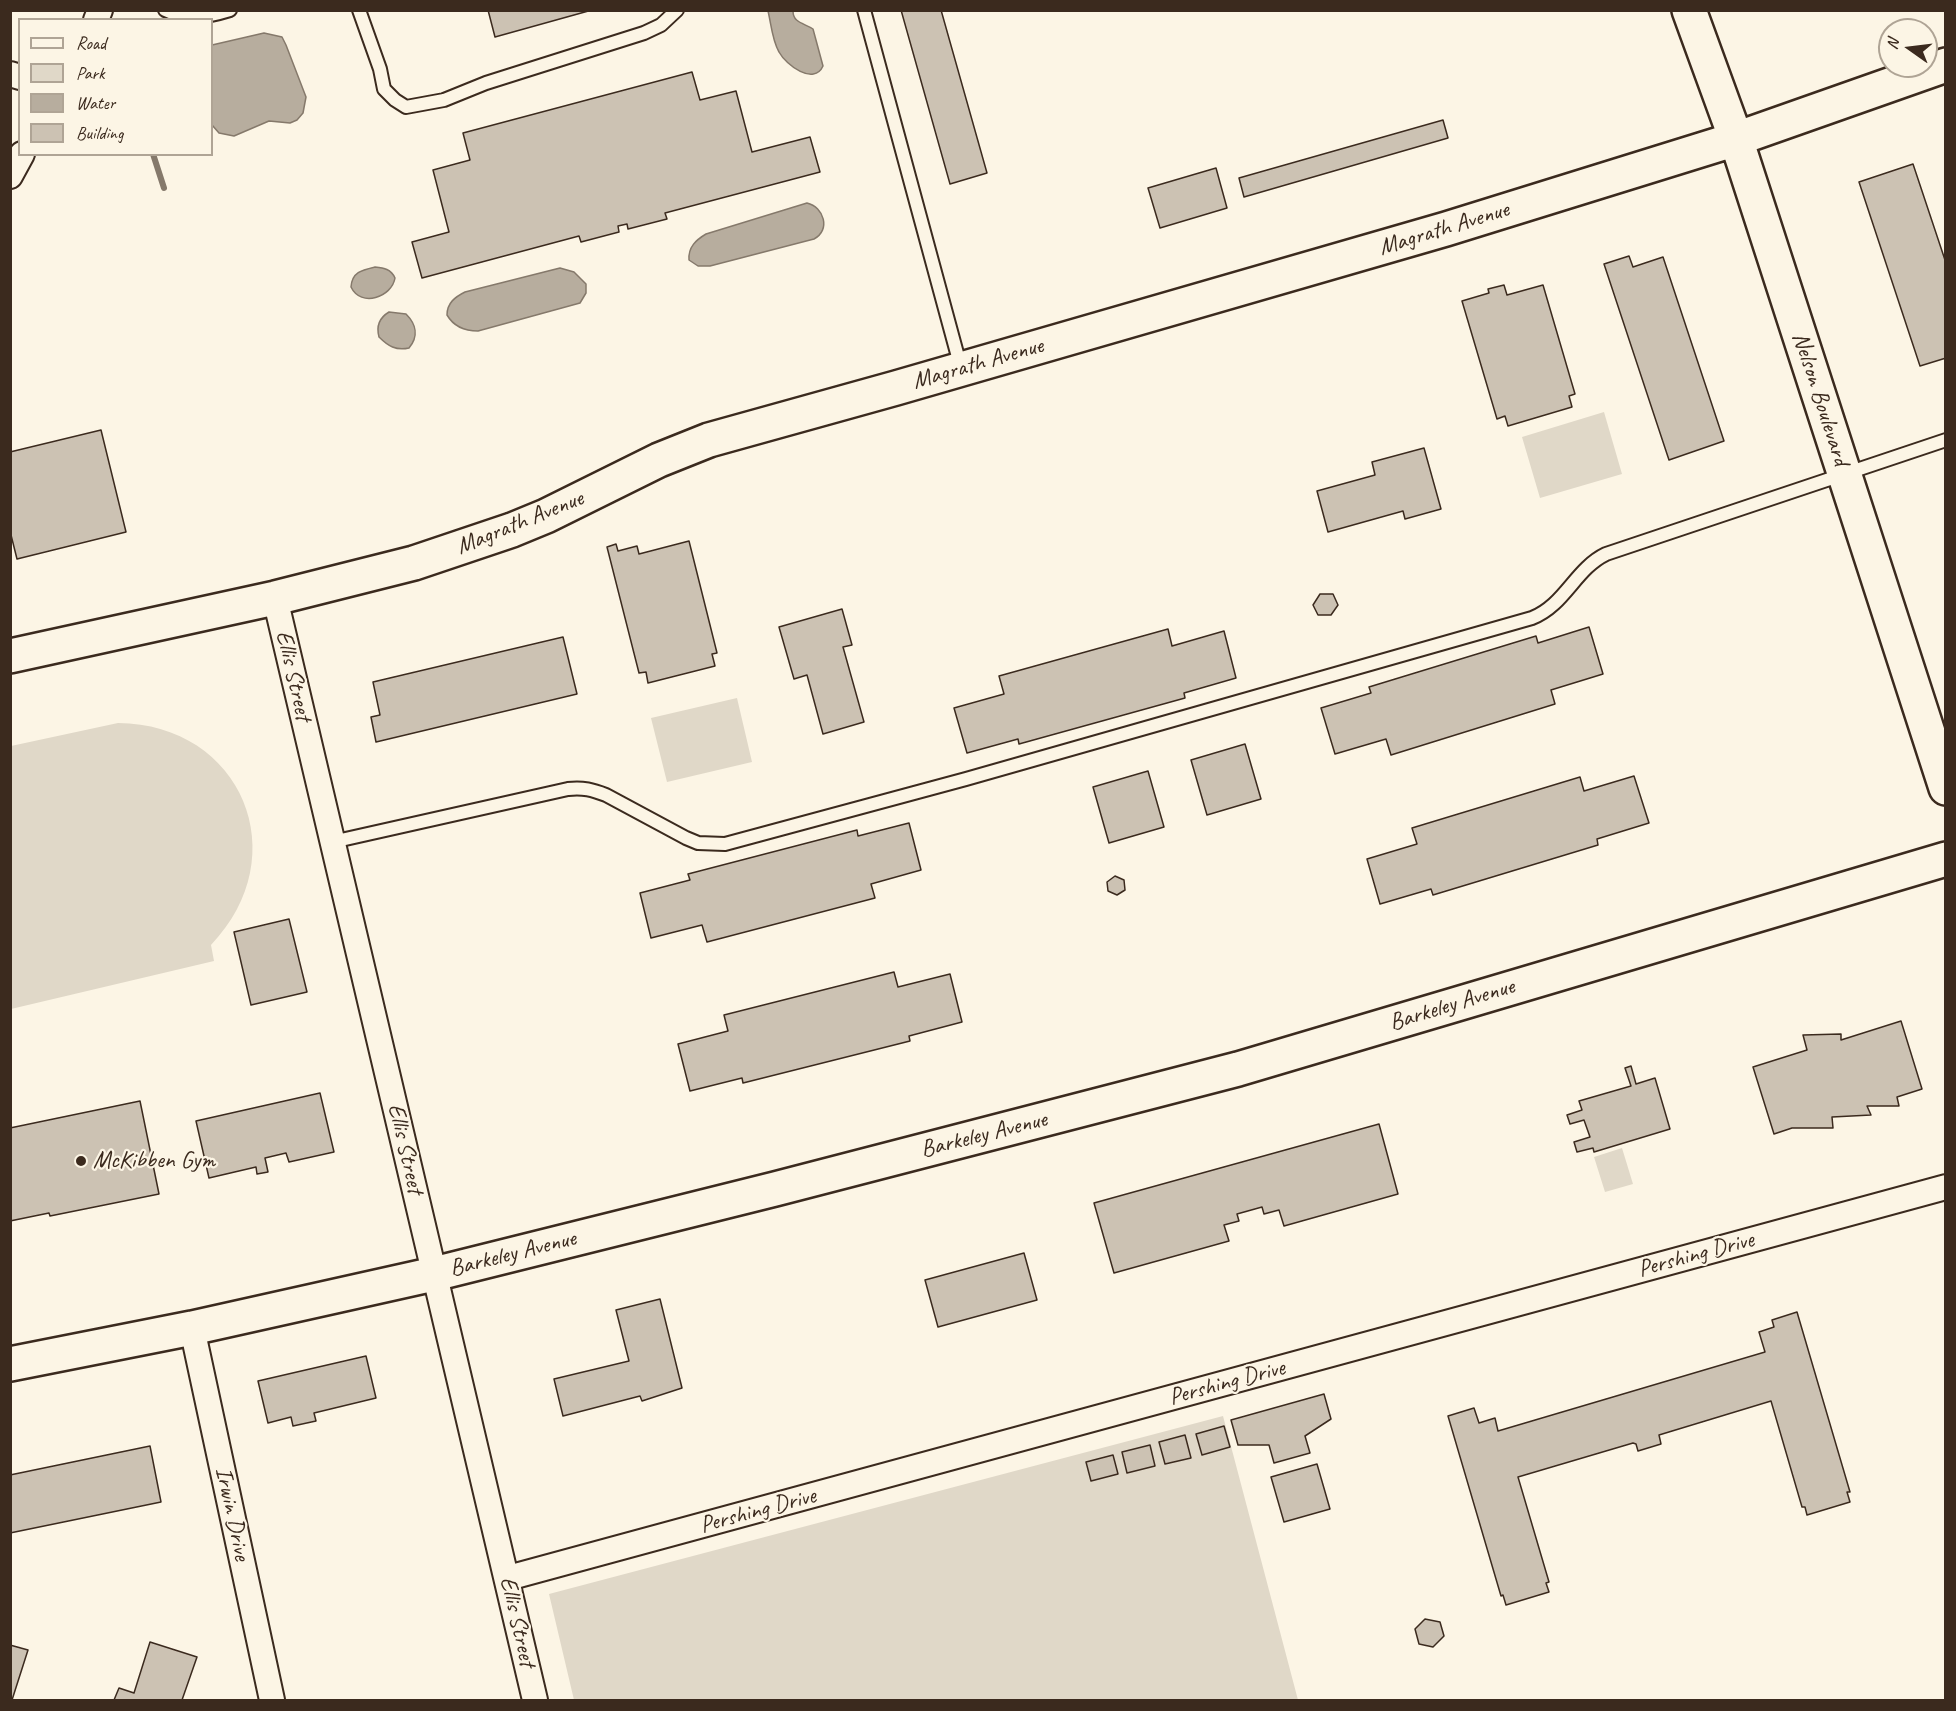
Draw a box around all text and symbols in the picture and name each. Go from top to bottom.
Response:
legend [18,18,213,156]
north arrow [1878,18,1938,78]
text: Road [76,32,106,54]
text: N [1882,37,1903,51]
text: Park [76,62,105,84]
text: Water [76,92,115,114]
text: Building [76,122,123,144]
street label: Magrath Avenue [1375,196,1513,262]
street label: Nelson Boulevard [1785,329,1855,469]
street label: Magrath Avenue [909,332,1047,396]
street label: Magrath Avenue [452,484,588,562]
street label: Ellis Street [269,628,317,724]
street label: Barkeley Avenue [1386,972,1518,1038]
street label: Ellis Street [381,1101,429,1197]
street label: Barkeley Avenue [918,1105,1050,1165]
place label: McKibben Gym [93,1147,215,1175]
marker: McKibben Gym [74,1154,88,1168]
street label: Barkeley Avenue [447,1224,579,1284]
street label: Pershing Drive [1635,1226,1757,1284]
street label: Pershing Drive [1166,1354,1288,1412]
street label: Irwin Drive [208,1465,256,1563]
street label: Pershing Drive [697,1482,819,1540]
street label: Ellis Street [493,1574,541,1670]

